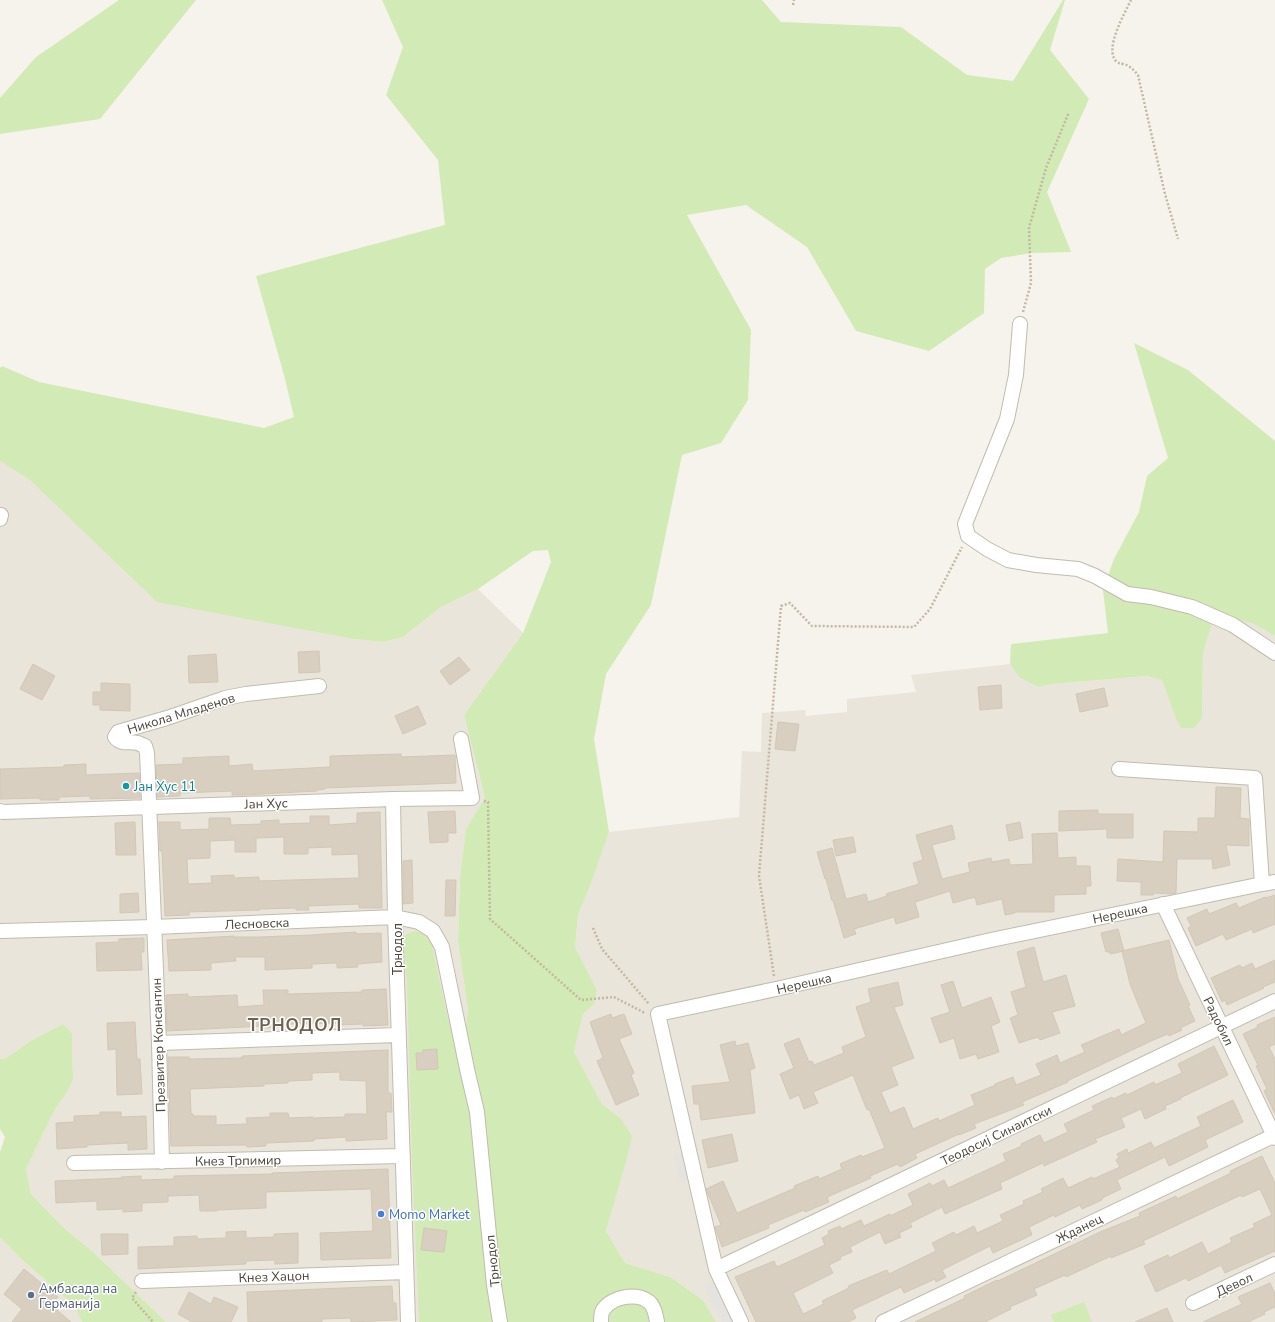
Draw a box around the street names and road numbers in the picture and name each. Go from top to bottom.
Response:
street label: Никола Младенов [125,689,237,739]
street label: Јан Хус [243,794,288,814]
street label: Нерешка [1091,899,1149,929]
street label: Лесновска [224,914,290,934]
street label: Трнодол [389,923,407,975]
street label: Нерешка [775,969,834,999]
street label: Презвитер Консантин [148,977,170,1113]
street label: Радобил [1198,994,1238,1049]
street label: Теодосиј Синаитски [938,1101,1055,1171]
street label: Кнез Трпимир [195,1151,282,1171]
street label: Жданец [1053,1210,1106,1248]
street label: Трнодол [481,1234,505,1288]
street label: Кнез Хацон [238,1267,310,1287]
street label: Девол [1213,1269,1256,1301]

